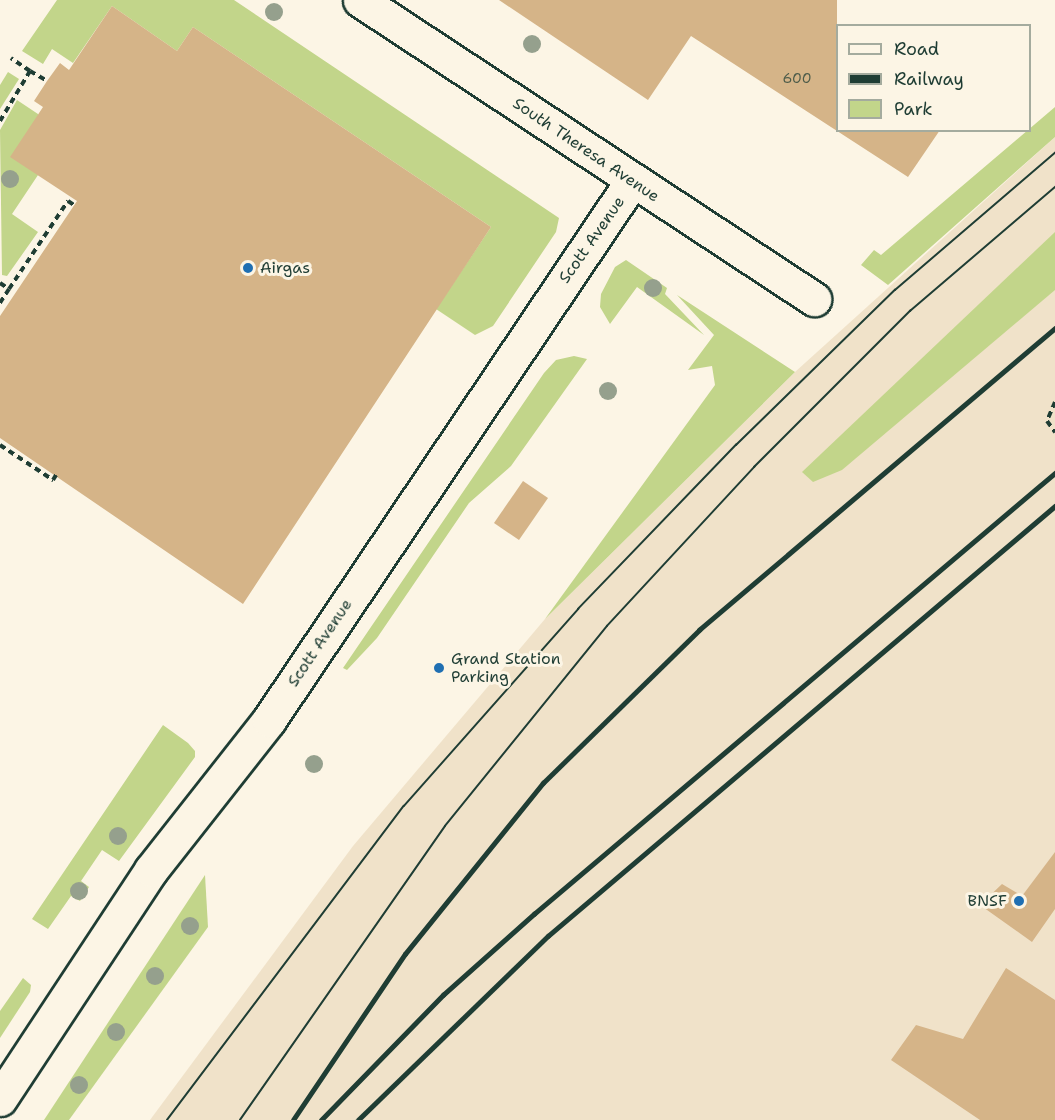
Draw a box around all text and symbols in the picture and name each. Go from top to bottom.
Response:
legend [836,24,1031,132]
text: Road [894,37,939,61]
text: Railway [894,67,964,91]
house number: 600 [783,70,811,86]
street label: South Theresa Avenue [509,94,663,206]
text: Park [894,97,933,121]
street label: Scott Avenue [555,193,629,287]
place label: Airgas [260,258,310,278]
marker: Airgas [241,261,255,275]
street label: Scott Avenue [284,596,356,690]
place label: Grand Station Parking [451,649,560,687]
marker: Grand Station Parking [432,661,446,675]
place label: BNSF [968,891,1007,911]
marker: BNSF [1012,894,1026,908]

